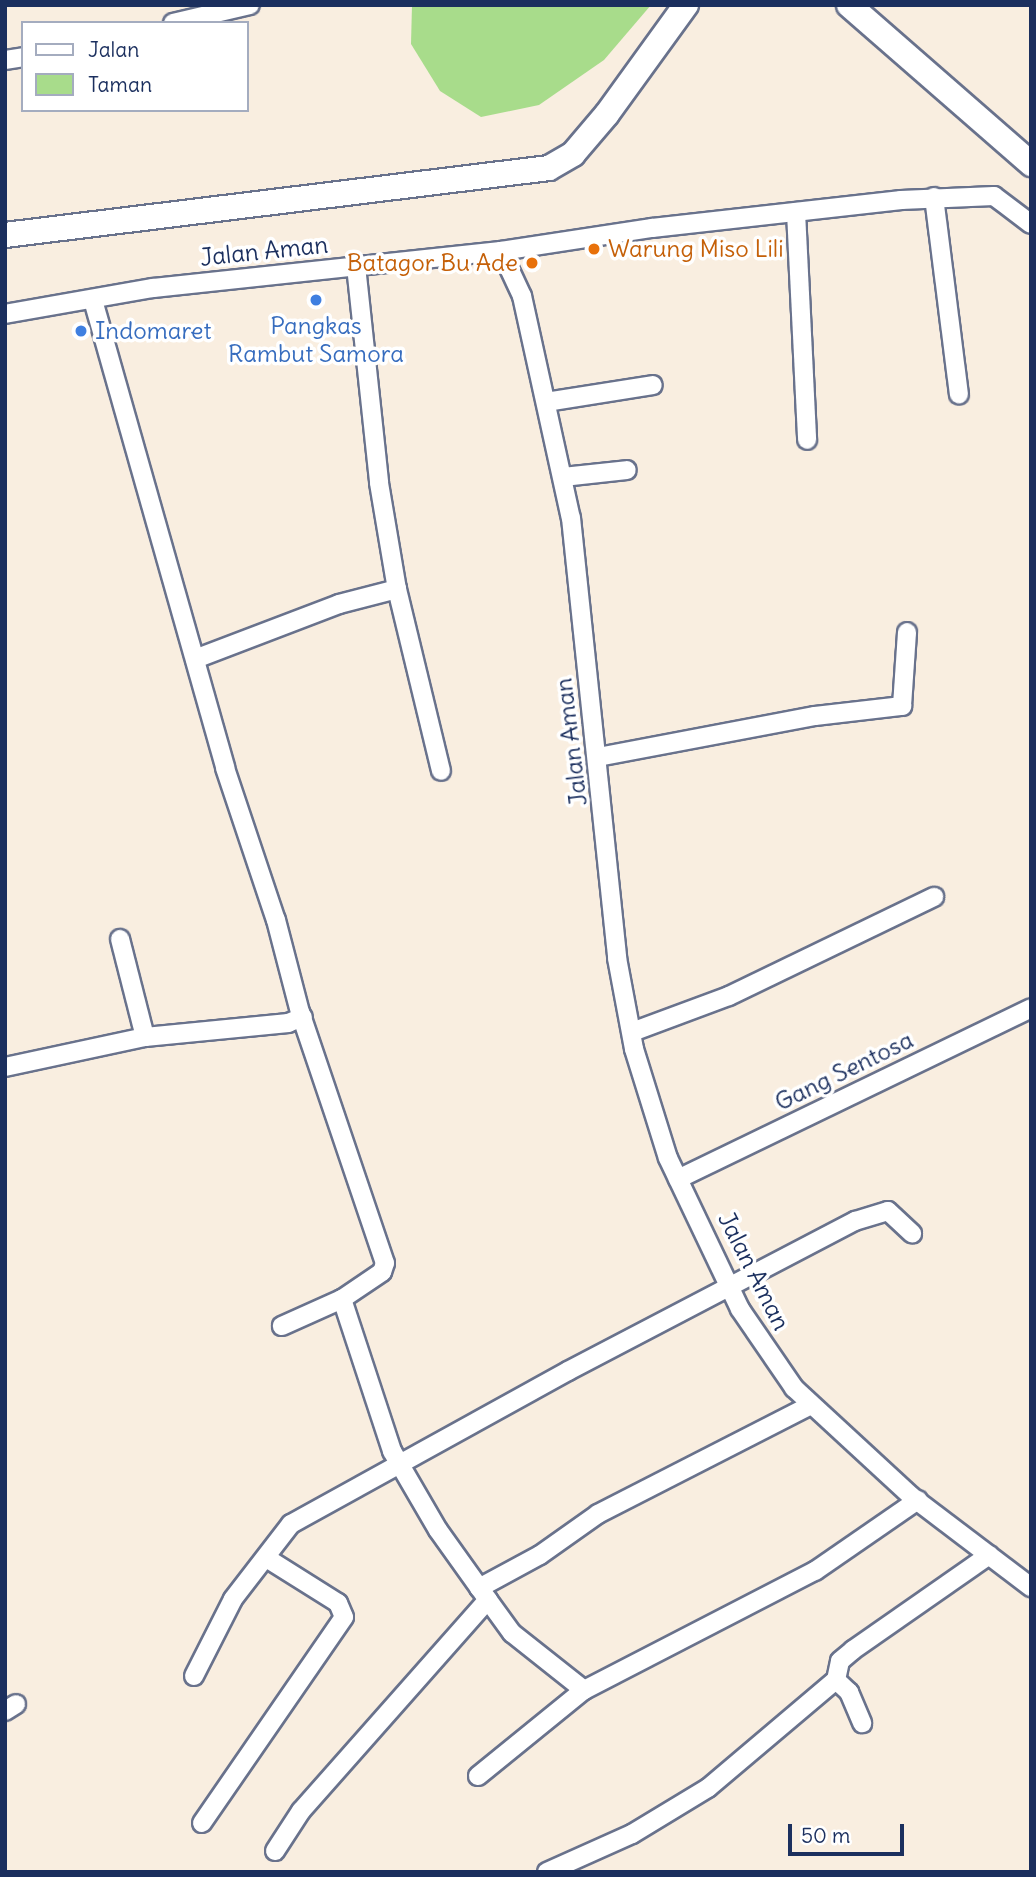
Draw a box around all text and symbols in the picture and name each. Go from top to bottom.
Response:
legend [21,21,248,112]
text: Jalan [88,36,139,63]
text: Taman [88,71,152,98]
street label: Jalan Aman [199,230,329,272]
place label: Warung Miso Lili [608,235,784,263]
marker: Warung Miso Lili [586,241,602,257]
place label: Batagor Bu Ade [347,249,518,277]
marker: Batagor Bu Ade [524,255,540,271]
marker: Pangkas Rambut Samora [308,292,324,308]
place label: Pangkas Rambut Samora [228,312,404,368]
place label: Indomaret [95,317,212,345]
marker: Indomaret [73,323,89,339]
street label: Jalan Aman [549,676,593,808]
street label: Gang Sentosa [770,1025,918,1117]
street label: Jalan Aman [712,1207,796,1335]
scale bar [791,1811,906,1855]
text: 50 m [801,1822,850,1849]

